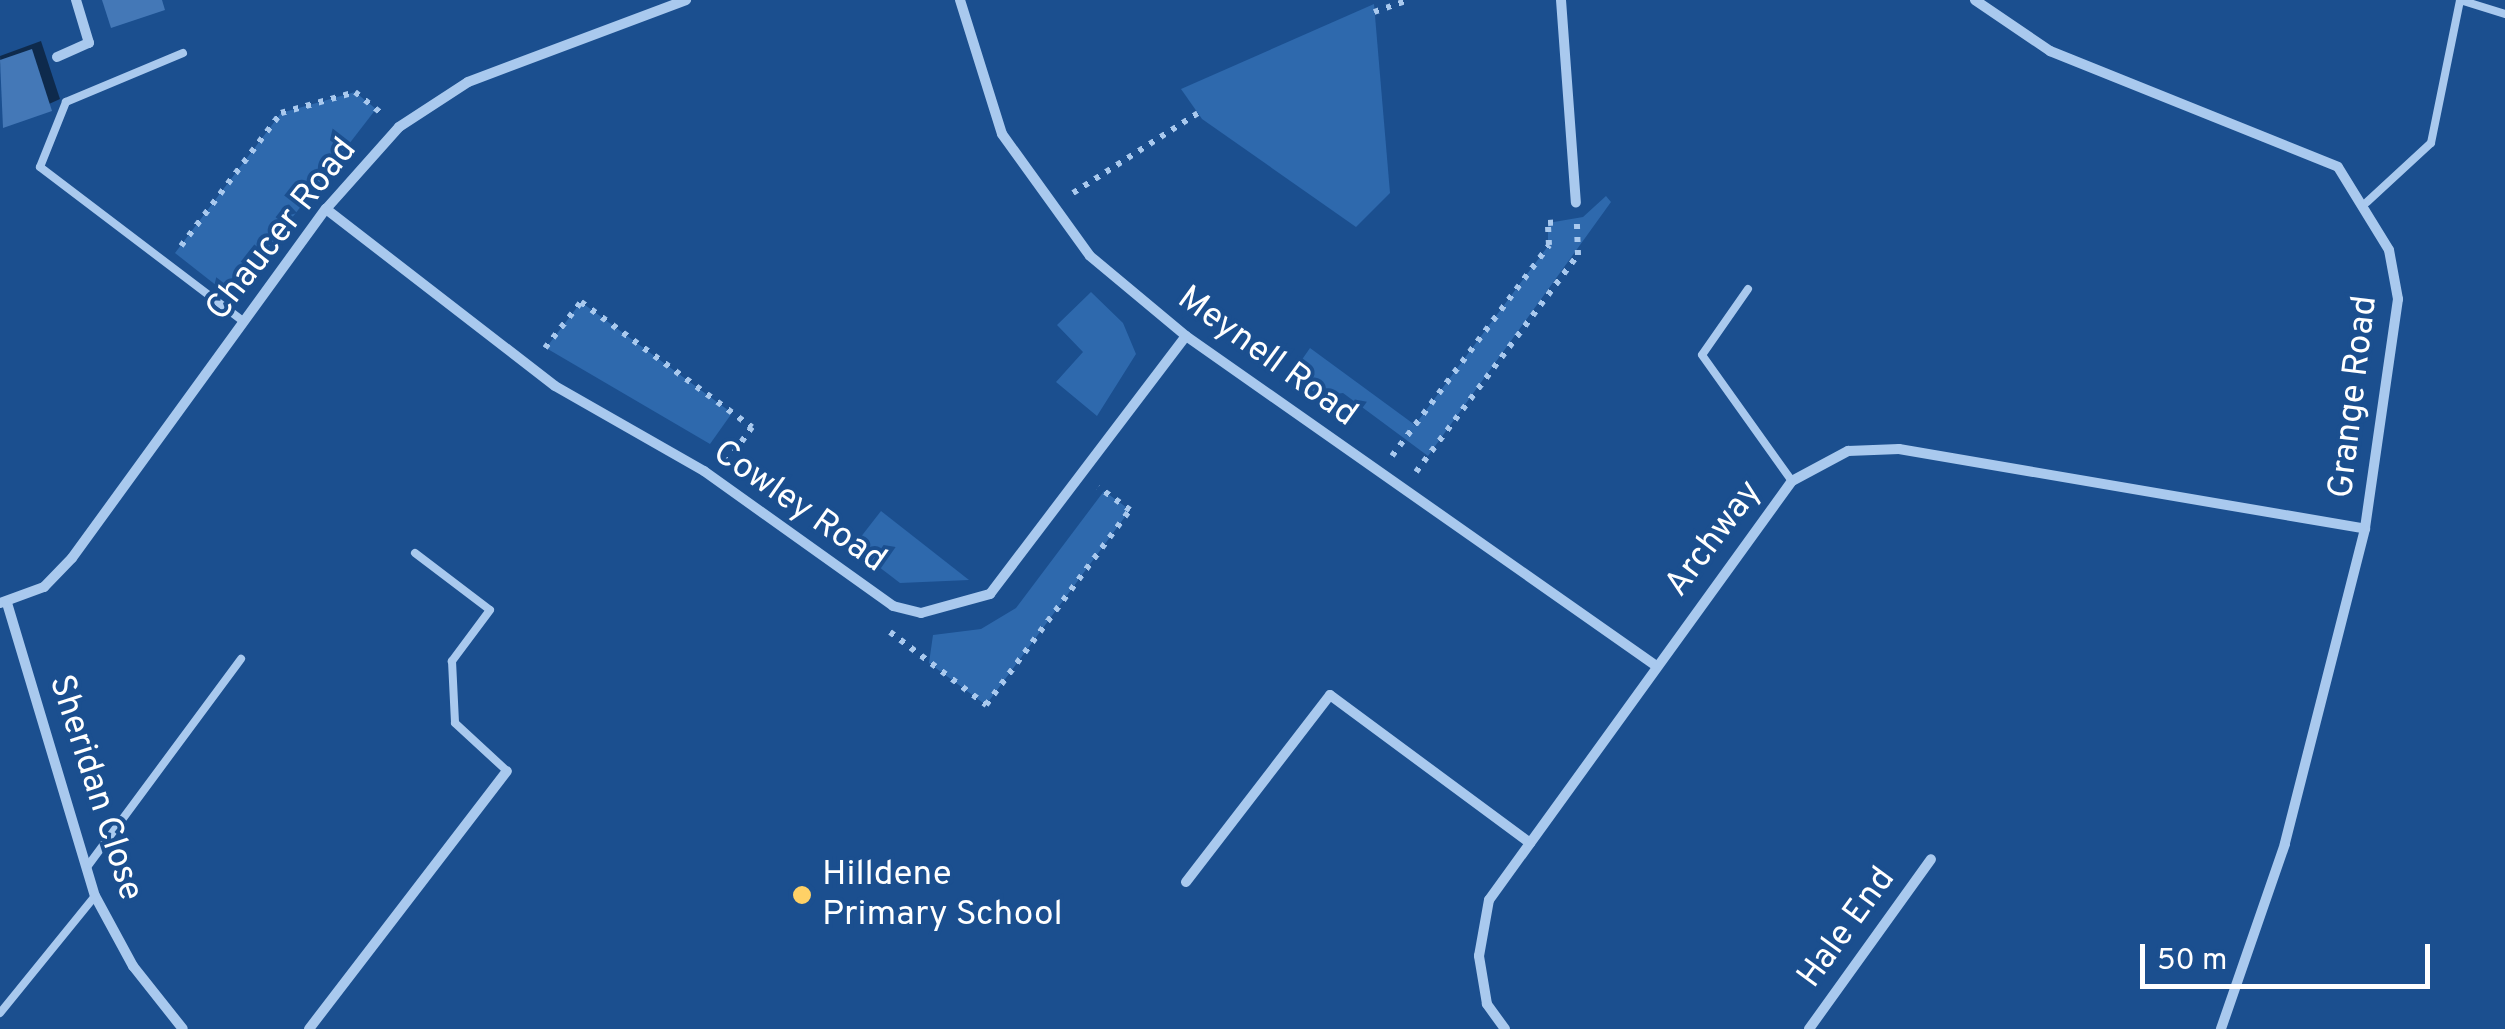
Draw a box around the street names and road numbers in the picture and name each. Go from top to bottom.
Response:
street label: Chaucer Road [198,130,366,330]
street label: Meynell Road [1169,278,1365,436]
street label: Grange Road [2321,293,2387,501]
street label: Cowley Road [704,432,894,582]
street label: Archway [1657,472,1771,606]
street label: Sheridan Close [39,670,151,906]
street label: Hale End [1789,860,1905,996]

